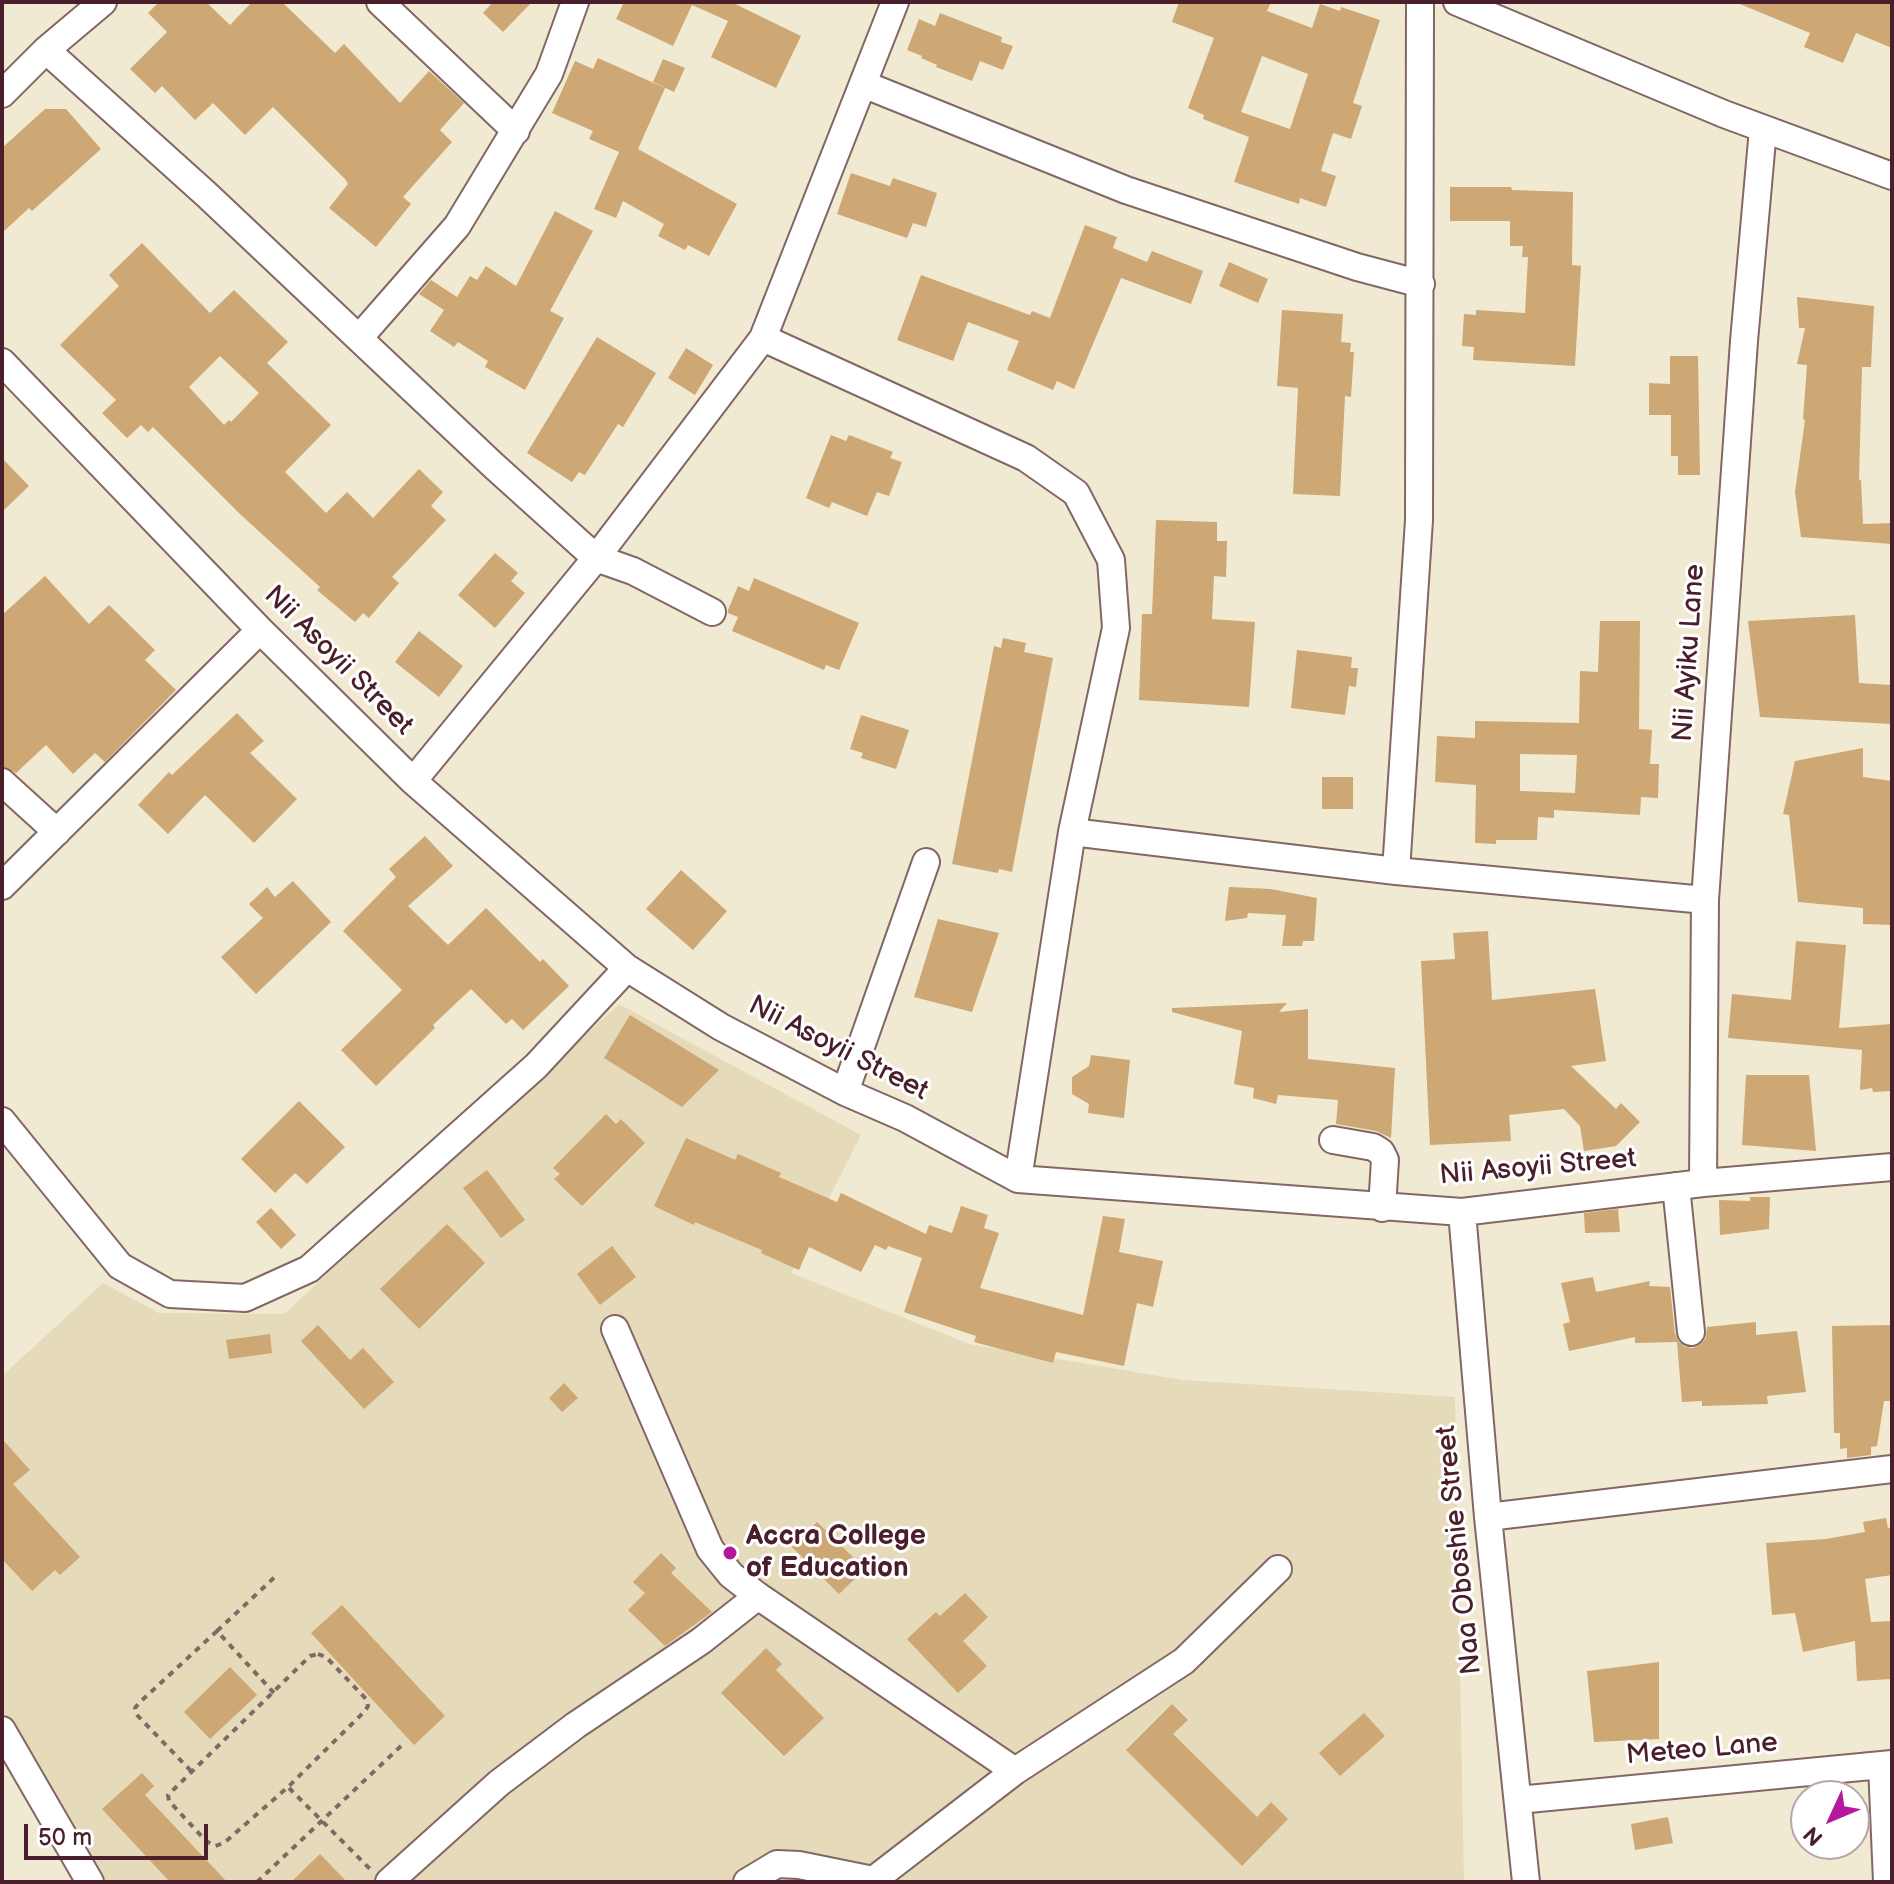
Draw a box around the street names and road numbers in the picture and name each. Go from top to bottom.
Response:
street label: Nii Ayiku Lane [1667,563,1713,743]
street label: Nii Asoyii Street [256,579,420,743]
street label: Nii Asoyii Street [742,989,934,1109]
street label: Nii Asoyii Street [1438,1143,1638,1193]
street label: Naa Oboshie Street [1430,1424,1490,1676]
street label: Meteo Lane [1625,1727,1779,1773]

